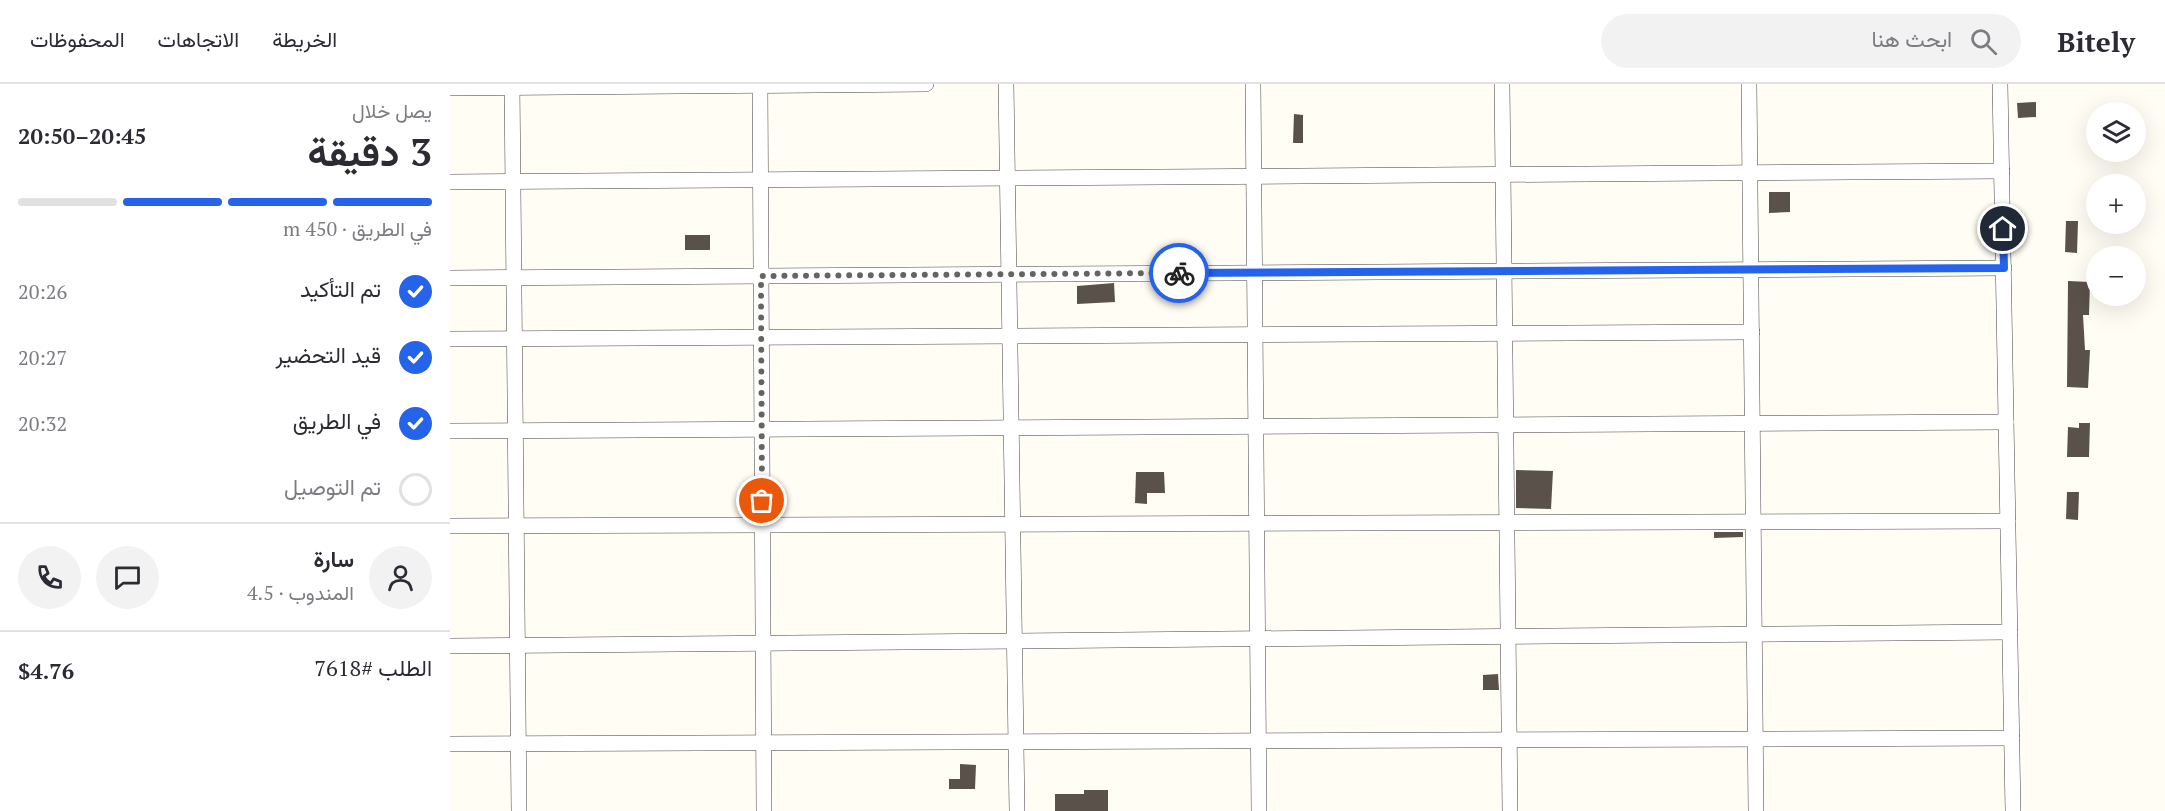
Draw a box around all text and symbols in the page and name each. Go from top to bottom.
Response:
search box [1601,14,2021,68]
text: Bitely [2057,23,2135,60]
text: ابحث هنا [1871,24,1952,53]
text: المحفوظات [30,25,125,53]
text: الاتجاهات [158,25,239,53]
text: الخريطة [272,25,337,53]
icon: search [1967,25,2000,58]
text: يصل خلال [352,97,432,124]
map controls [2086,102,2146,306]
button: layers [2086,102,2146,162]
text: 20:45–20:50 [18,121,146,150]
text: 3 دقيقة [307,125,432,177]
button: + [2086,174,2146,234]
pin [1977,203,2028,254]
icon: home [1986,212,2019,245]
text: في الطريق · 450 m [283,215,432,242]
courier [1149,243,1209,303]
button: − [2086,246,2146,306]
icon: bike [1163,257,1196,290]
text: تم التأكيد [300,274,381,303]
icon: check [399,275,432,308]
text: 20:26 [18,278,67,305]
text: قيد التحضير [275,340,381,369]
icon: check [399,341,432,374]
text: 20:27 [18,344,67,371]
text: في الطريق [293,406,381,435]
icon: check [399,407,432,440]
text: 20:32 [18,410,67,437]
text: تم التوصيل [284,472,381,501]
pin [736,475,787,526]
icon: bag [745,484,778,517]
text: سارة [313,544,354,573]
button: phone [18,546,81,609]
button: chat [96,546,159,609]
button: person [369,546,432,609]
text: المندوب · 4.5 [247,579,354,606]
text: الطلب #7618 [314,653,432,682]
text: $4.76 [18,656,74,685]

